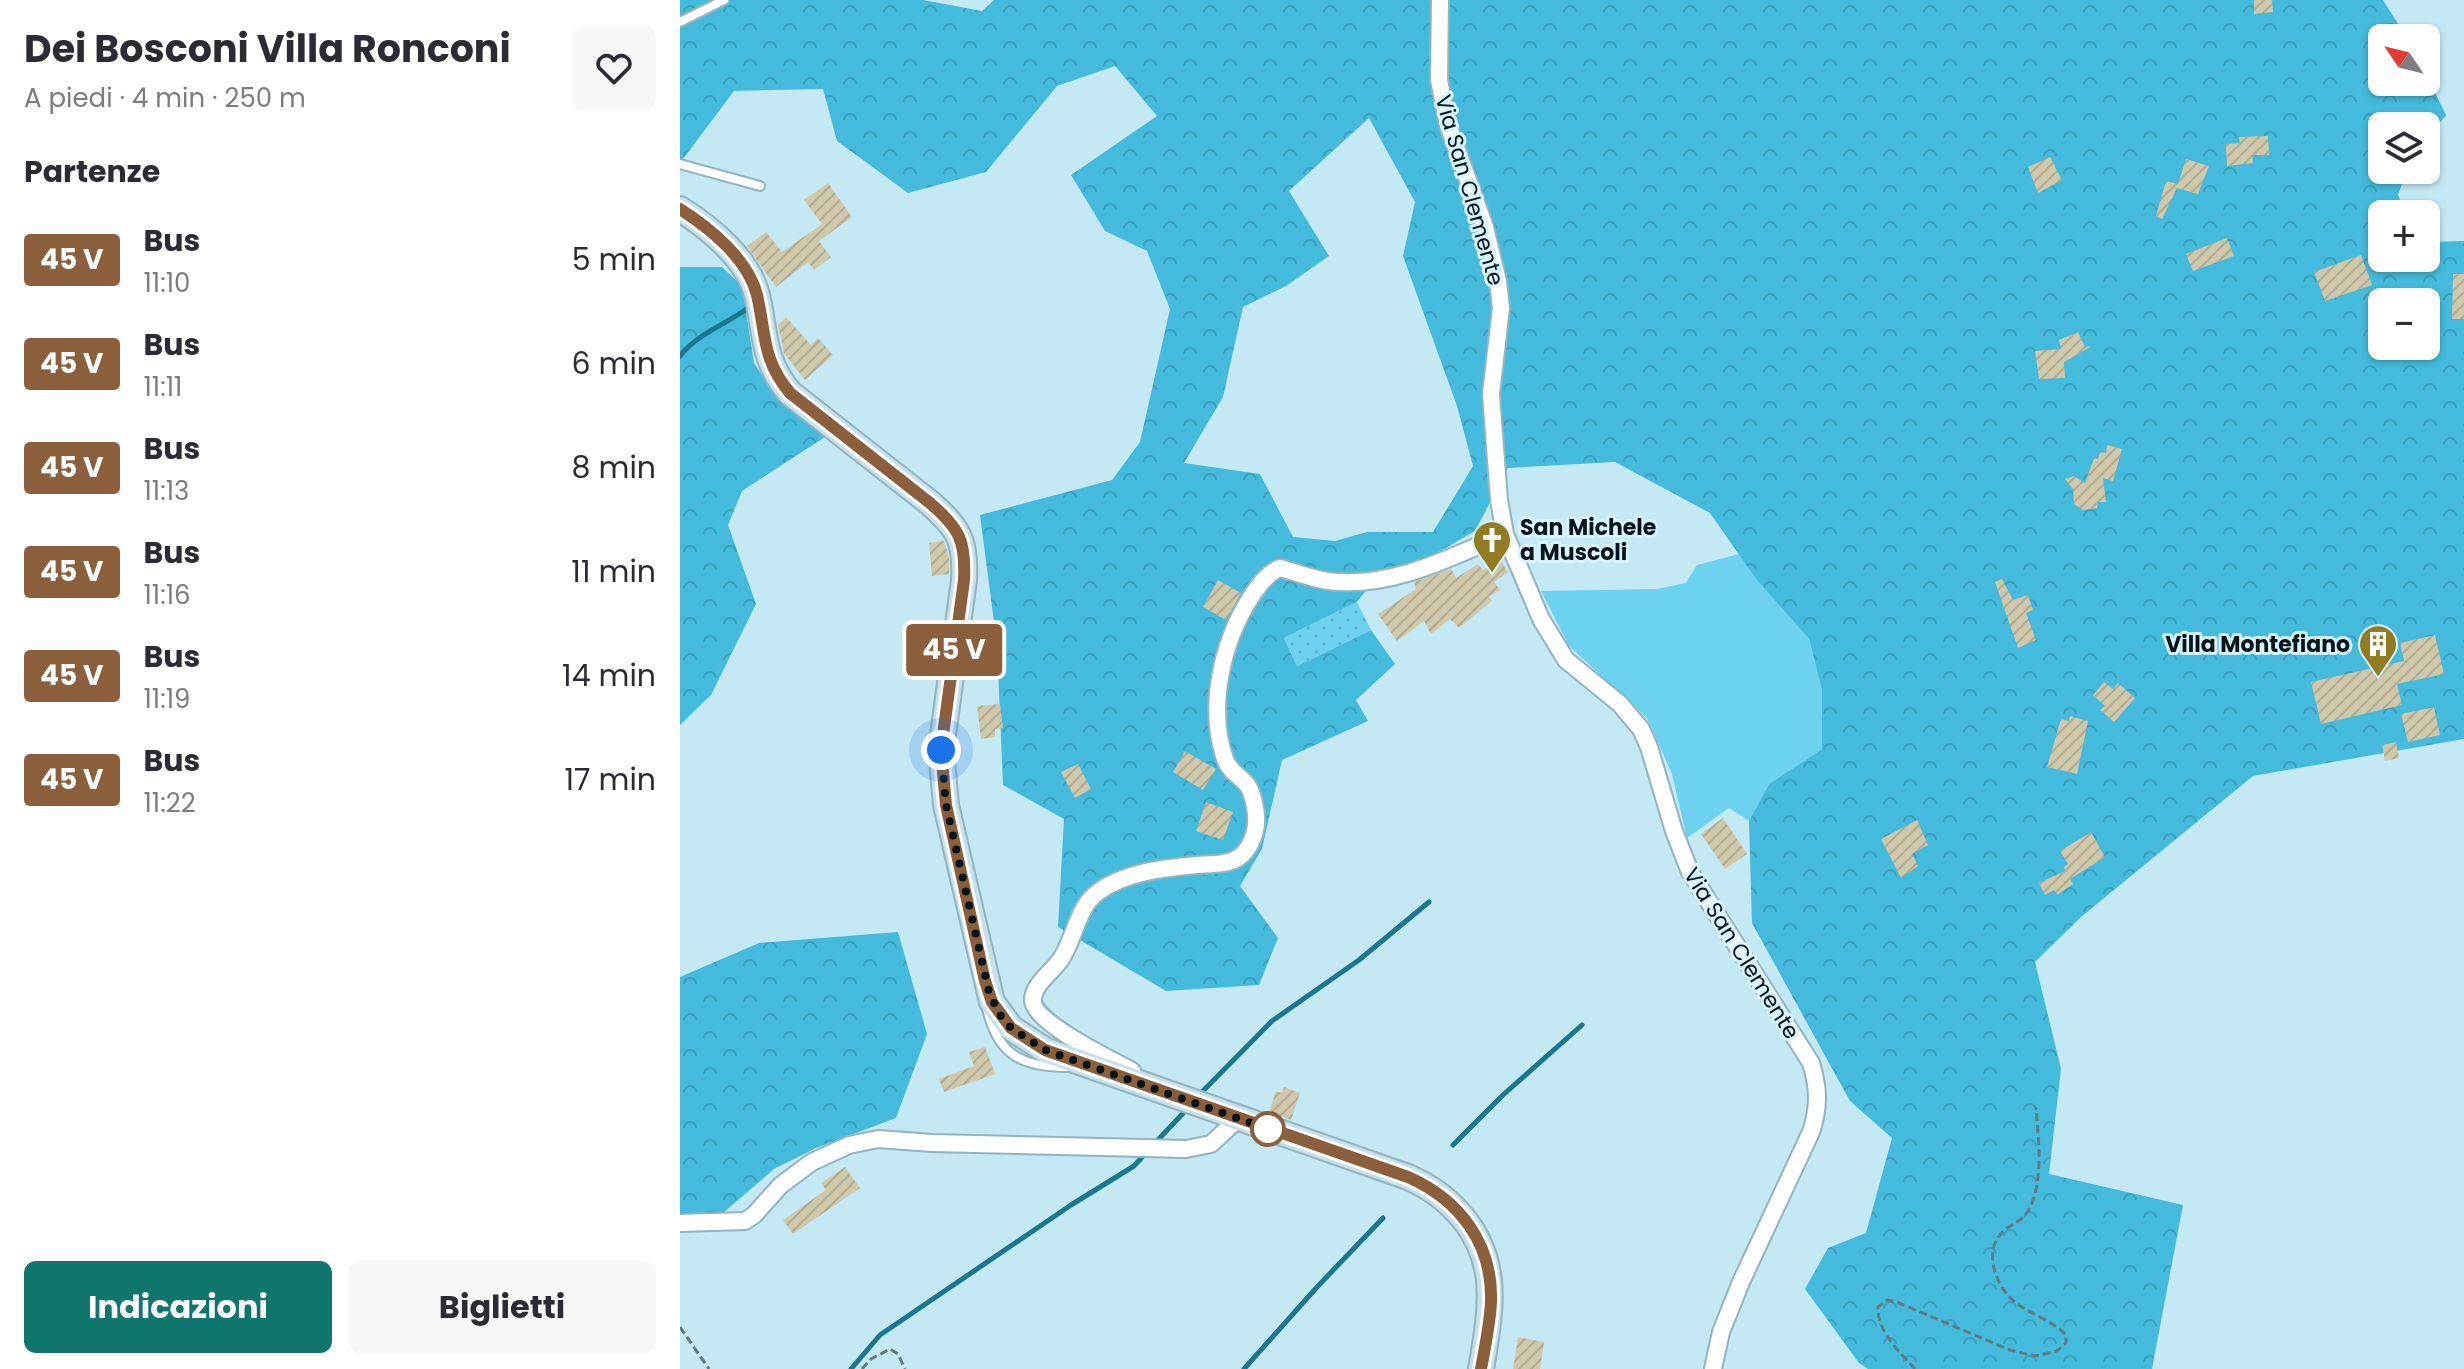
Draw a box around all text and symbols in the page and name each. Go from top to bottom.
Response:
text: Dei Bosconi Villa Ronconi [24,22,511,75]
north arrow [2368,24,2440,96]
map controls [2368,24,2440,360]
button: heart [572,26,656,110]
text: A piedi · 4 min · 250 m [24,80,306,116]
street label: Via San Clemente [1427,91,1512,289]
button: layers [2368,112,2440,184]
text: Partenze [24,150,160,193]
button: + [2368,200,2440,272]
text: Bus [144,219,200,262]
text: 5 min [572,238,656,281]
text: 45 V [40,240,104,279]
text: 11:10 [144,265,190,301]
button: − [2368,288,2440,360]
text: Bus [144,323,200,366]
text: 6 min [571,342,656,385]
text: 45 V [40,344,104,383]
text: 11:11 [144,369,182,405]
text: Bus [144,427,200,470]
text: 8 min [572,446,656,489]
text: 45 V [40,448,104,487]
text: 11:13 [144,473,189,509]
place label: San Michele a Muscoli [1520,512,1656,568]
church icon: San Michele a Muscoli [1471,519,1513,574]
text: Bus [144,531,200,574]
text: 11 min [571,550,656,593]
text: 45 V [40,552,104,591]
text: 11:16 [144,577,191,613]
building icon: Villa Montefiano [2357,623,2399,678]
line badge: 45 V [898,624,1010,676]
place label: Villa Montefiano [2165,629,2350,660]
text: 45 V [922,630,986,669]
text: Bus [144,635,200,678]
text: 14 min [562,654,656,697]
text: 45 V [40,656,104,695]
text: 11:19 [144,681,190,717]
your location [921,730,961,770]
text: Bus [144,739,200,782]
text: 17 min [565,758,656,801]
text: 45 V [40,760,104,799]
text: 11:22 [144,785,196,821]
street label: Via San Clemente [1676,862,1807,1045]
unlabelled marker [1251,1112,1285,1146]
button: Indicazioni [24,1261,332,1353]
button: Biglietti [348,1261,656,1353]

